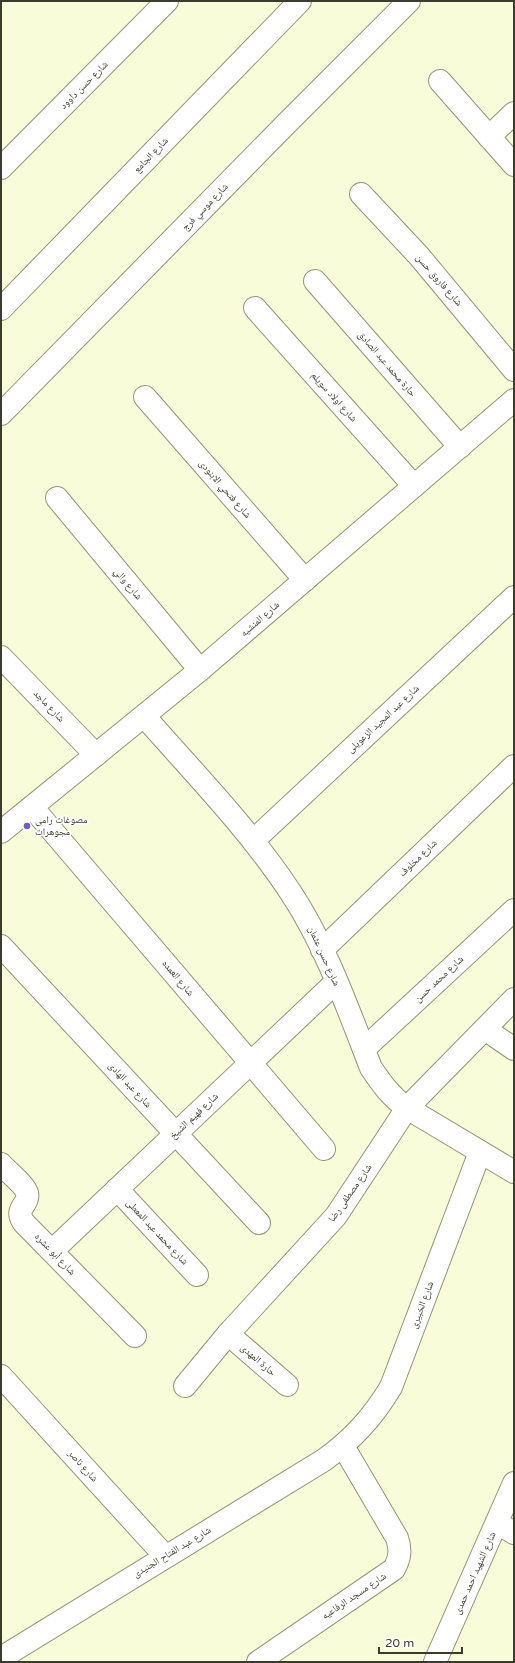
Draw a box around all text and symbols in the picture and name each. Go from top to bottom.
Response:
street label: شارع حسن داوود [57,58,111,112]
street label: شارع الجامع [131,134,171,175]
street label: شارع موسي فرج [179,180,232,234]
street label: شارع فاروق حسن [413,252,465,309]
street label: حارة محمد عبد الصادق [355,329,419,400]
street label: شارع اولاد سويلم [308,370,360,425]
street label: شارع فتحي الابنودى [195,457,254,522]
street label: شارع والي [110,566,145,604]
street label: شارع المنشيه [238,598,282,639]
street label: شارع عبد المجيد الزعويلى [344,682,422,756]
street label: شارع ماجد [31,688,67,725]
place label: مصوغات رامى مجوهرات [35,814,88,838]
marker: مصوغات رامى مجوهرات [22,821,32,831]
street label: شارع مخلوف [396,837,440,879]
street label: شارع حسن عثمان [305,924,343,988]
street label: شارع محمد حسن [412,953,466,1005]
street label: شارع العمده [160,958,197,999]
street label: شارع عبد الهادى [106,1060,154,1111]
street label: شارع فهيم الشيخ [167,1090,222,1142]
street label: شارع مصطفى رضا [326,1161,375,1224]
street label: شارع محمد عبد المعطى [123,1197,191,1268]
street label: شارع أبو عشره [32,1230,79,1278]
street label: شارع الخبيرى [408,1279,437,1330]
street label: حارة المهدى [238,1341,279,1379]
street label: شارع ناصر [65,1447,101,1485]
street label: شارع عبد الفتاح الجنيدى [131,1524,214,1580]
street label: شارع الشهيد احمد حمدى [451,1529,499,1616]
street label: شارع مسجد الرفاعيه [319,1570,389,1622]
scale bar [379,1629,462,1655]
text: 20 m [385,1636,414,1650]

